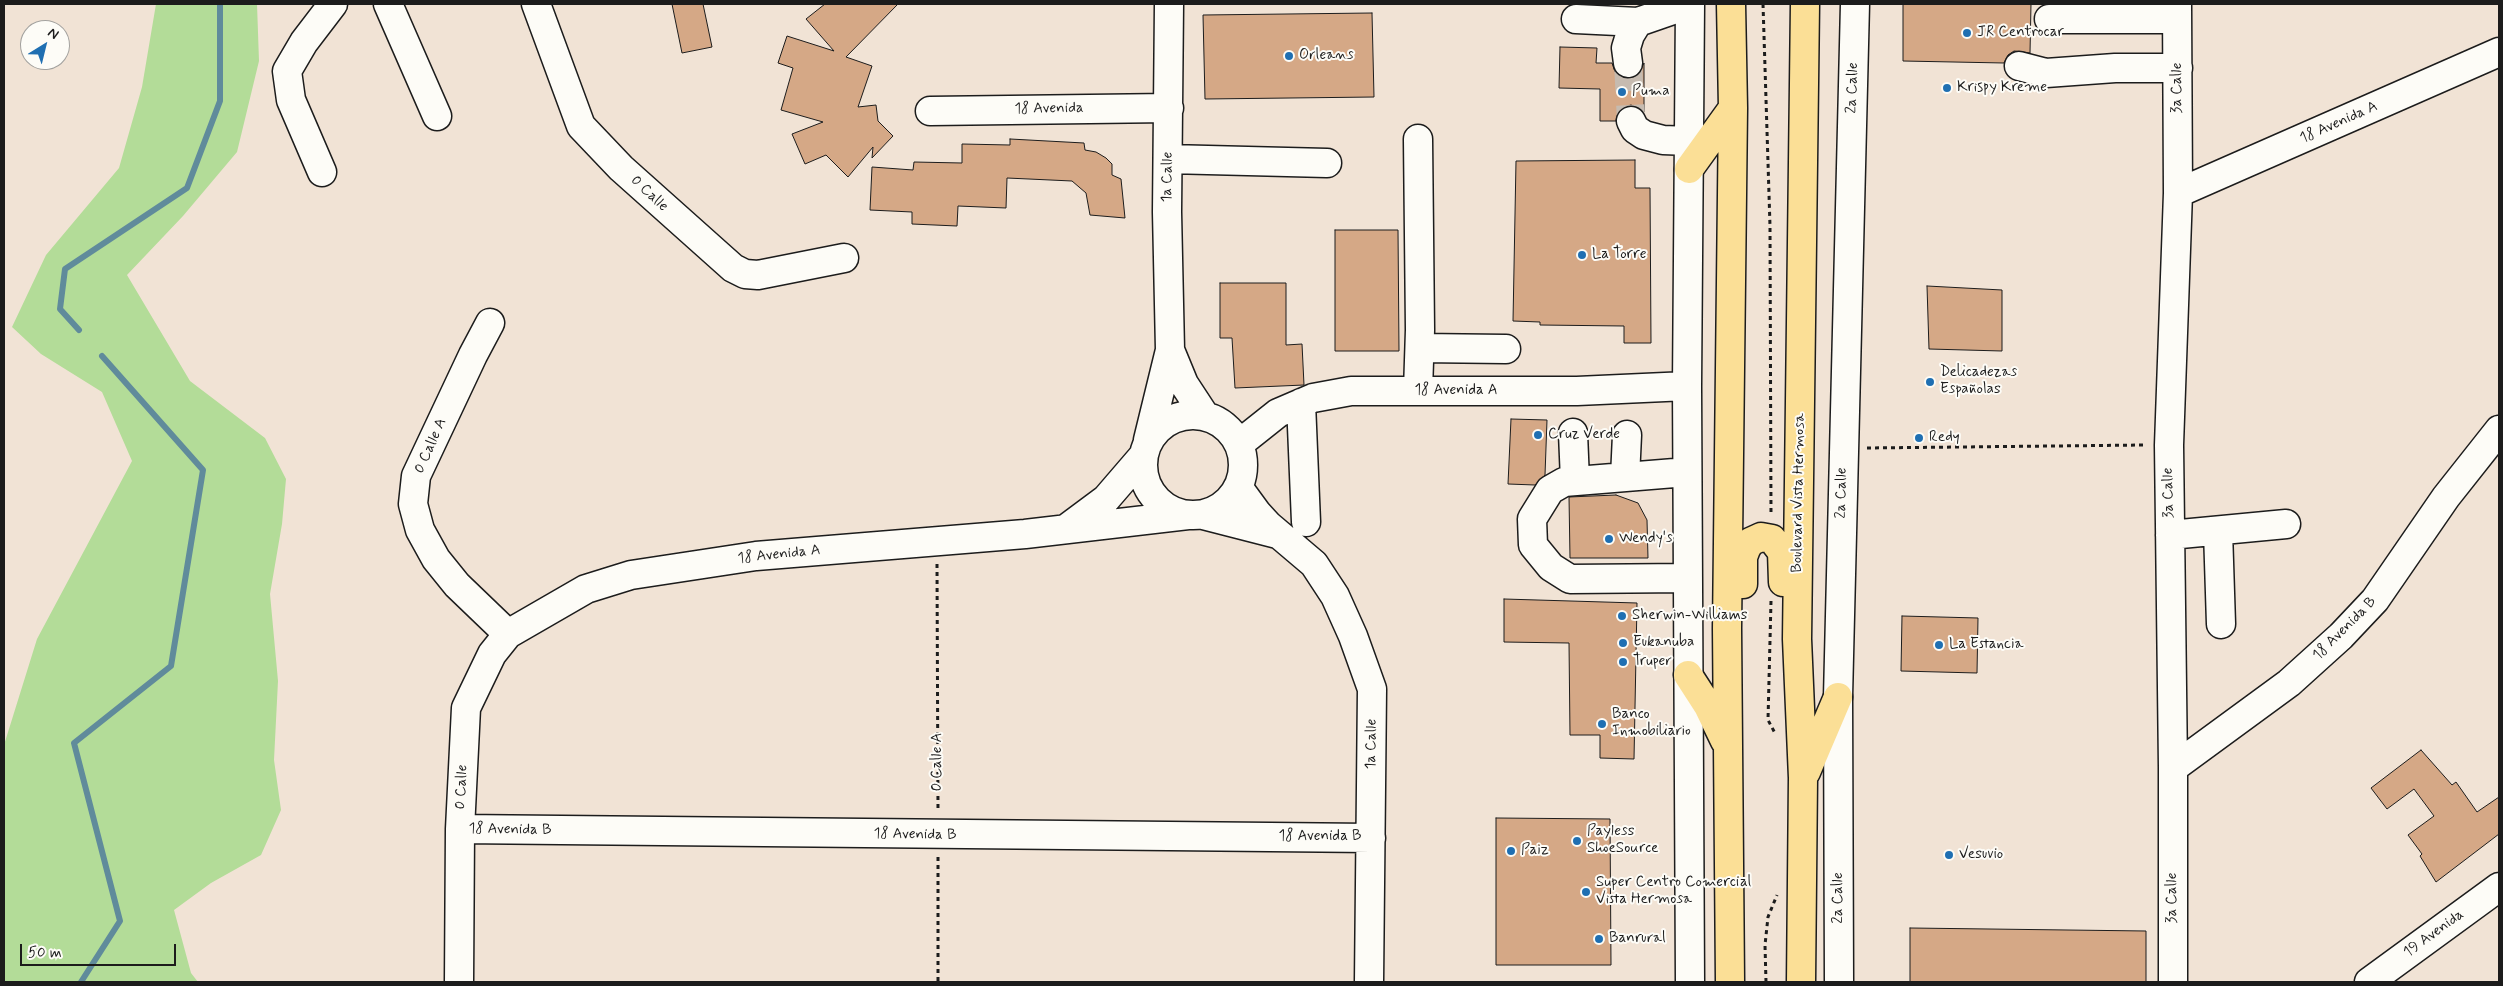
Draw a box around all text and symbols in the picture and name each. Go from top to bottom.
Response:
north arrow [20,20,70,70]
text: N [44,24,62,44]
place label: JR Centrocar [1977,24,2064,42]
marker: JR Centrocar [1961,27,1973,39]
place label: Orleans [1299,47,1354,65]
marker: Orleans [1283,50,1295,62]
street label: 2a Calle [1843,62,1863,114]
street label: 3a Calle [2169,63,2187,113]
place label: Krispy Kreme [1957,79,2047,97]
marker: Krispy Kreme [1941,82,1953,94]
place label: Puma [1632,83,1670,101]
marker: Puma [1616,86,1628,98]
street label: 18 Avenida A [2297,98,2381,148]
street label: 18 Avenida [1014,99,1084,119]
street label: 1a Calle [1159,151,1177,203]
street label: 0 Calle [627,172,671,216]
place label: La Torre [1592,246,1647,264]
marker: La Torre [1576,249,1588,261]
place label: Delicadezas Españolas [1940,364,2017,399]
marker: Delicadezas Españolas [1924,376,1936,388]
street label: 18 Avenida A [1414,382,1498,400]
street label: Boulevard Vista Hermosa [1789,413,1809,573]
street label: 0 Calle A [411,416,451,476]
place label: Cruz Verde [1548,426,1620,444]
marker: Cruz Verde [1532,429,1544,441]
place label: Redy [1929,429,1960,447]
marker: Redy [1913,432,1925,444]
street label: 2a Calle [1833,467,1851,519]
street label: 3a Calle [2160,467,2178,519]
place label: Wendy's [1619,530,1673,548]
marker: Wendy's [1603,533,1615,545]
street label: 18 Avenida A [737,542,821,568]
street label: 18 Avenida B [2309,593,2381,665]
place label: Sherwin-Williams [1632,607,1747,625]
marker: Sherwin-Williams [1616,610,1628,622]
place label: Eukanuba [1633,634,1694,652]
place label: La Estancia [1949,636,2023,654]
marker: Eukanuba [1617,637,1629,649]
marker: La Estancia [1933,639,1945,651]
place label: Truper [1633,653,1672,671]
marker: Truper [1617,656,1629,668]
place label: Banco Inmobiliario [1612,706,1691,741]
street label: 1a Calle [1363,718,1381,770]
marker: Banco Inmobiliario [1596,718,1608,730]
street label: 0 Calle A [929,733,947,791]
street label: 0 Calle [452,764,472,810]
street label: 18 Avenida B [468,820,552,840]
place label: Payless ShoeSource [1587,823,1658,858]
street label: 18 Avenida B [873,825,957,845]
street label: 18 Avenida B [1279,828,1361,846]
marker: Payless ShoeSource [1571,835,1583,847]
place label: Paiz [1521,842,1549,860]
marker: Paiz [1505,845,1517,857]
place label: Vesuvio [1959,846,2003,864]
marker: Vesuvio [1943,849,1955,861]
street label: 2a Calle [1830,872,1848,924]
street label: 3a Calle [2164,873,2182,923]
place label: Super Centro Comercial Vista Hermosa [1596,874,1751,909]
marker: Super Centro Comercial Vista Hermosa [1580,886,1592,898]
street label: 19 Avenida [2400,906,2468,962]
place label: Banrural [1609,930,1666,948]
marker: Banrural [1593,933,1605,945]
scale bar [22,934,179,966]
text: 50 m [28,943,62,963]

